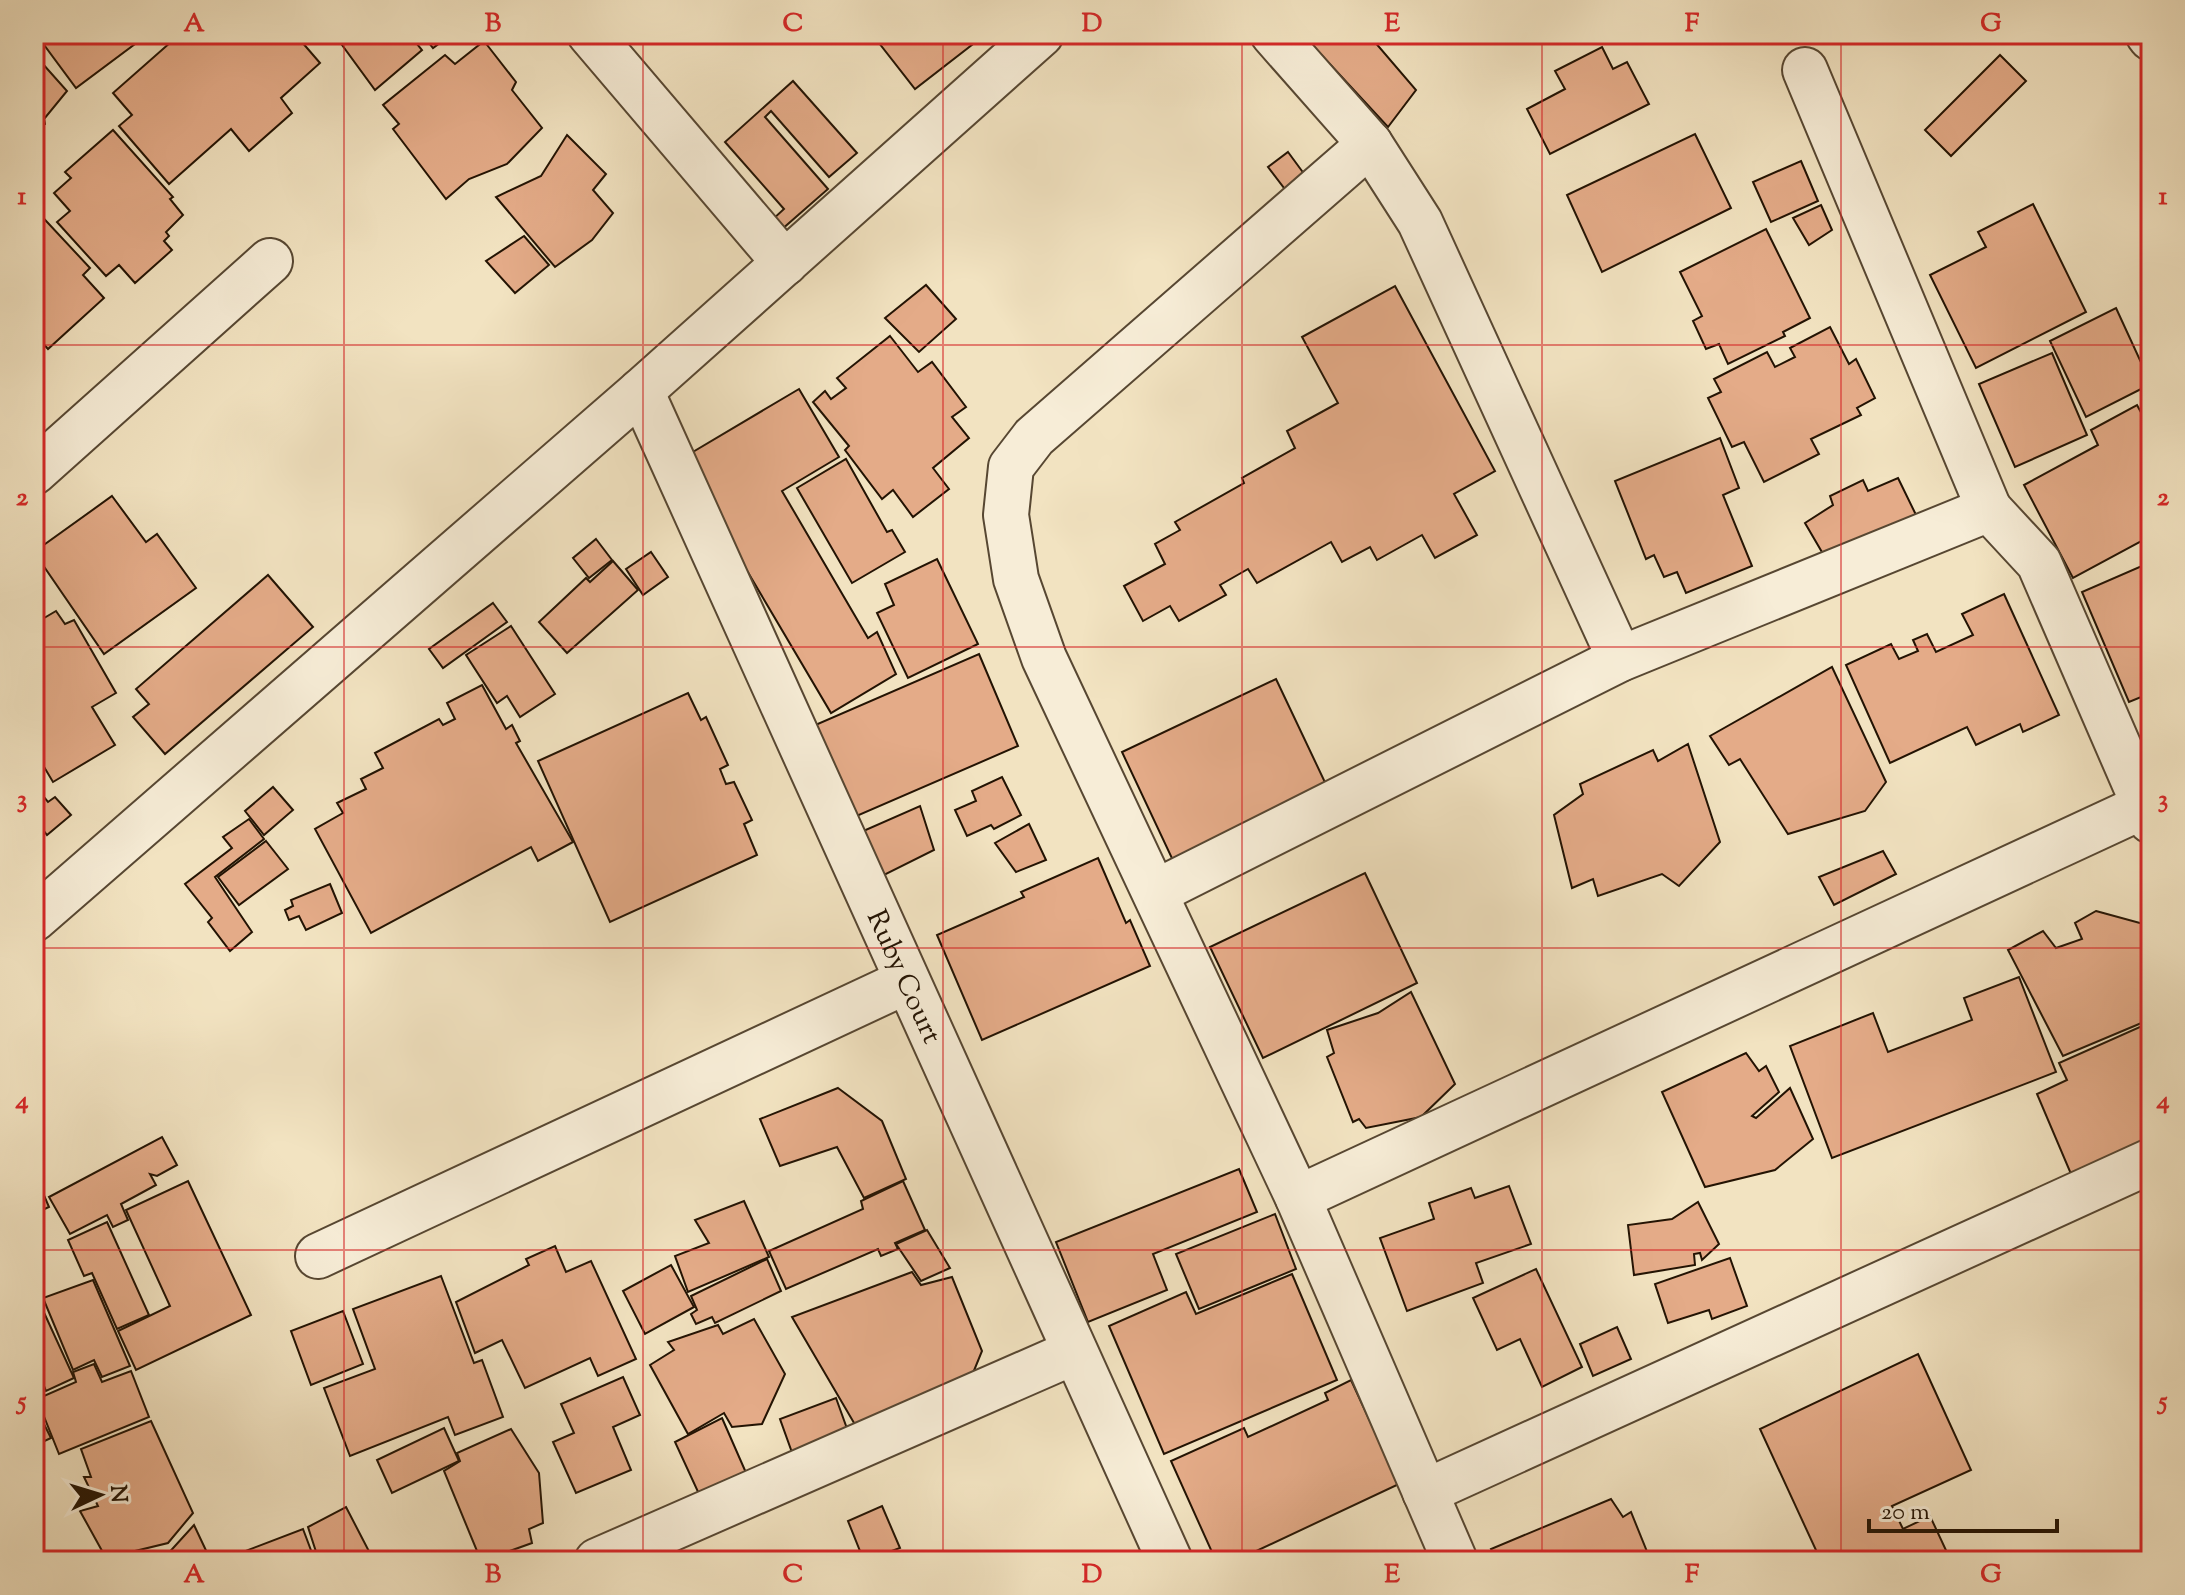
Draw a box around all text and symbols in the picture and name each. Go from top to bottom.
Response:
text: A [183,6,205,43]
text: B [485,6,502,43]
text: C [783,6,803,43]
text: D [1082,6,1102,43]
text: E [1384,6,1400,43]
text: F [1685,6,1700,43]
text: G [1980,6,2002,43]
text: 1 [18,179,27,216]
text: 1 [2159,179,2168,216]
text: 2 [16,480,29,517]
text: 2 [2157,480,2170,517]
text: 3 [17,782,27,819]
text: 3 [2158,782,2168,819]
street label: Ruby Court [855,904,951,1051]
text: 4 [14,1083,29,1120]
text: 4 [2155,1083,2170,1120]
text: 5 [16,1384,27,1421]
text: 5 [2157,1384,2168,1421]
north arrow [60,1455,140,1535]
scale bar [1869,1483,2057,1533]
text: N [100,1484,134,1504]
text: 20 m [1881,1496,1930,1530]
text: A [183,1557,205,1594]
text: B [485,1557,502,1594]
text: C [783,1557,803,1594]
text: D [1082,1557,1102,1594]
text: E [1384,1557,1400,1594]
text: F [1685,1557,1700,1594]
text: G [1980,1557,2002,1594]

